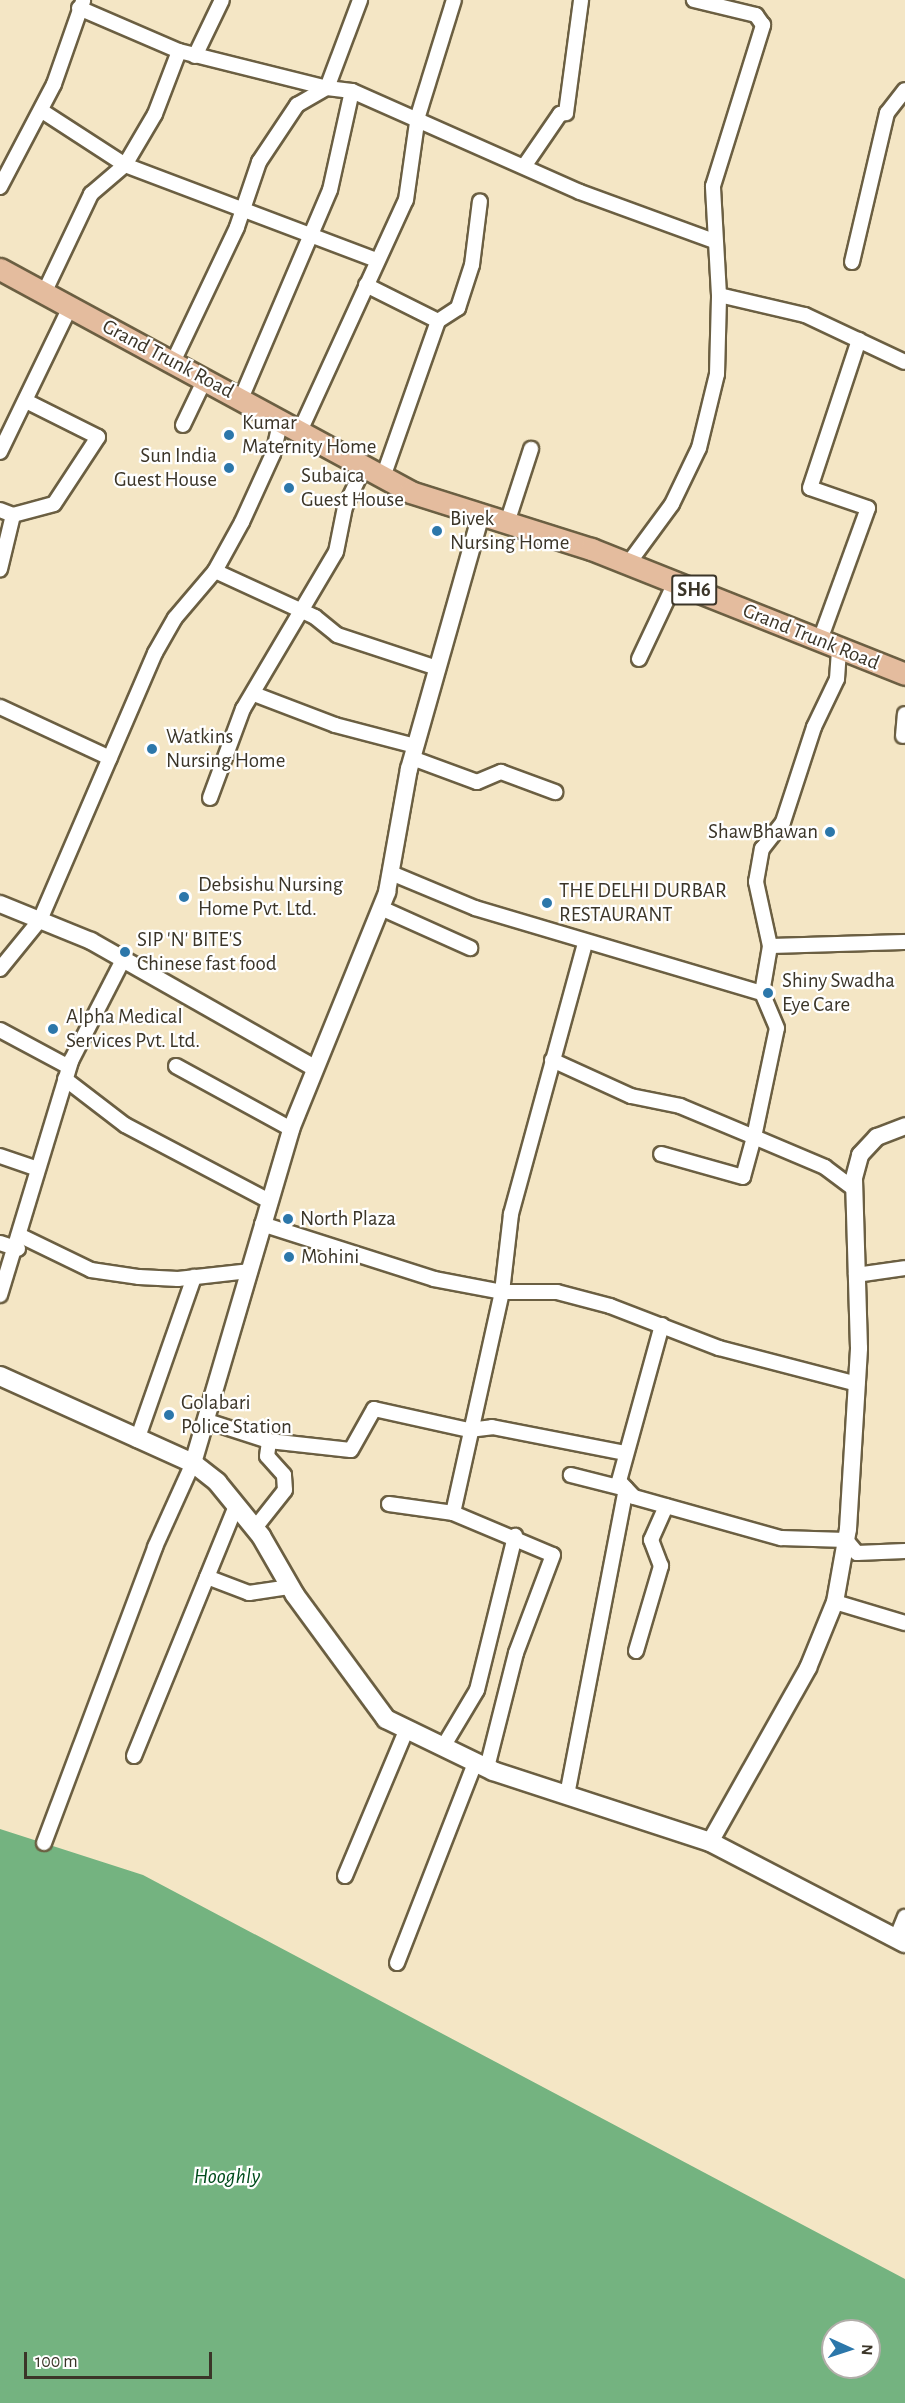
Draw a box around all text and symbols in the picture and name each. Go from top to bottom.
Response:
street label: Grand Trunk Road [98,314,238,404]
place label: Kumar Maternity Home [242,410,377,460]
marker: Kumar Maternity Home [220,426,238,444]
place label: Sun India Guest House [114,443,217,493]
marker: Sun India Guest House [222,461,236,475]
place label: Subaica Guest House [301,463,404,513]
marker: Subaica Guest House [282,481,296,495]
place label: Bivek Nursing Home [450,506,569,556]
marker: Bivek Nursing Home [428,522,446,540]
road number: SH6 [670,573,718,607]
street label: Grand Trunk Road [739,598,883,676]
place label: Watkins Nursing Home [166,724,285,774]
marker: Watkins Nursing Home [143,740,161,758]
place label: ShawBhawan [708,819,818,845]
marker: ShawBhawan [823,825,837,839]
place label: Debsishu Nursing Home Pvt. Ltd. [198,872,343,922]
place label: THE DELHI DURBAR RESTAURANT [559,878,727,928]
marker: Debsishu Nursing Home Pvt. Ltd. [175,888,193,906]
marker: THE DELHI DURBAR RESTAURANT [540,896,554,910]
place label: SIP 'N' BITE'S Chinese fast food [137,927,277,977]
marker: SIP 'N' BITE'S Chinese fast food [118,945,132,959]
place label: Shiny Swadha Eye Care [782,968,895,1018]
marker: Shiny Swadha Eye Care [759,984,777,1002]
place label: Alpha Medical Services Pvt. Ltd. [66,1004,200,1054]
marker: Alpha Medical Services Pvt. Ltd. [44,1020,62,1038]
place label: North Plaza [300,1206,396,1232]
marker: North Plaza [281,1212,295,1226]
place label: Mohini [301,1244,359,1270]
marker: Mohini [282,1250,296,1264]
place label: Golabari Police Station [181,1390,292,1440]
marker: Golabari Police Station [162,1408,176,1422]
water label: Hooghly [194,2164,260,2190]
north arrow [821,2319,881,2379]
scale bar [27,2340,214,2378]
text: N [859,2344,875,2356]
text: 100 m [35,2353,78,2371]

